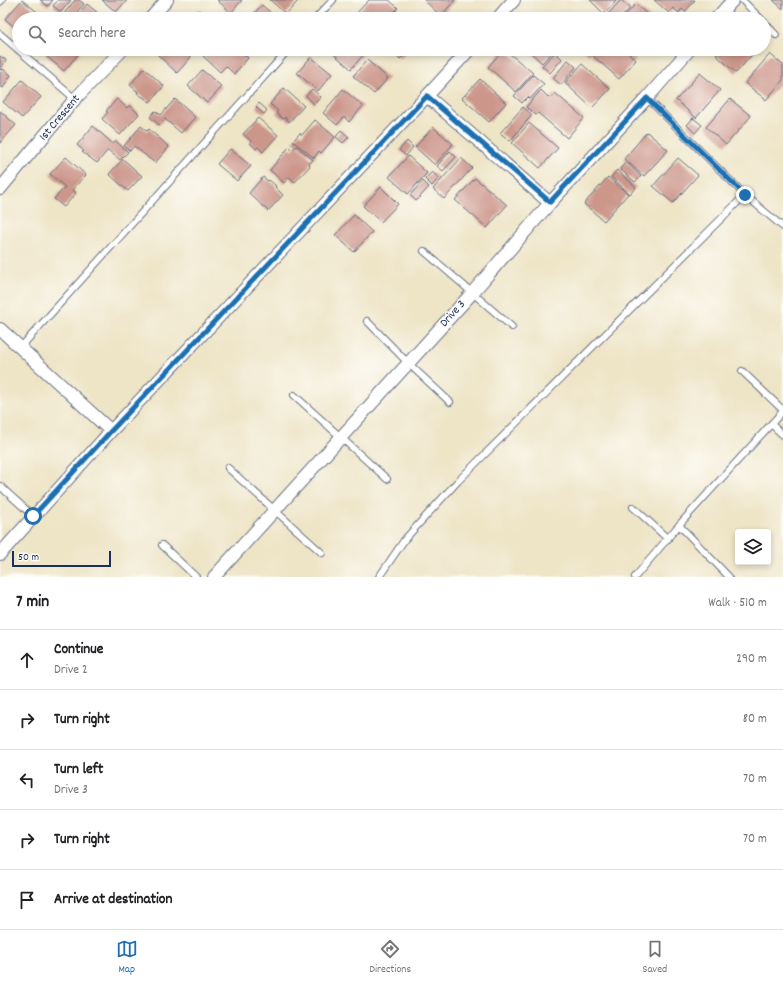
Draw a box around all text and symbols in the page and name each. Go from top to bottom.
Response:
search box [12,12,771,56]
icon: search [26,23,48,45]
text: Search here [58,23,126,45]
street label: 1st Crescent [36,91,85,145]
route end [736,186,754,204]
street label: Drive 3 [436,297,470,331]
route start [24,507,42,525]
map controls [735,529,771,565]
button: layers [735,529,771,565]
scale bar [12,549,111,568]
text: 50 m [18,550,39,566]
text: 7 min [16,591,49,615]
text: Walk · 510 m [708,594,767,613]
text: Continue [54,639,103,661]
icon: ahead [16,649,38,671]
text: 290 m [736,650,767,669]
text: Drive 2 [54,661,88,680]
icon: right [16,709,38,731]
text: Turn right [54,709,110,731]
text: 80 m [743,710,767,729]
text: Turn left [54,759,103,781]
icon: left [16,769,38,791]
text: 70 m [743,770,767,789]
text: Drive 3 [54,781,88,800]
icon: right [16,829,38,851]
text: Turn right [54,829,110,851]
text: 70 m [743,830,767,849]
icon: arrive [16,889,38,911]
text: Arrive at destination [54,889,172,911]
tab: Map [116,938,138,978]
tab: Directions [369,938,411,978]
tab: Saved [643,938,667,978]

